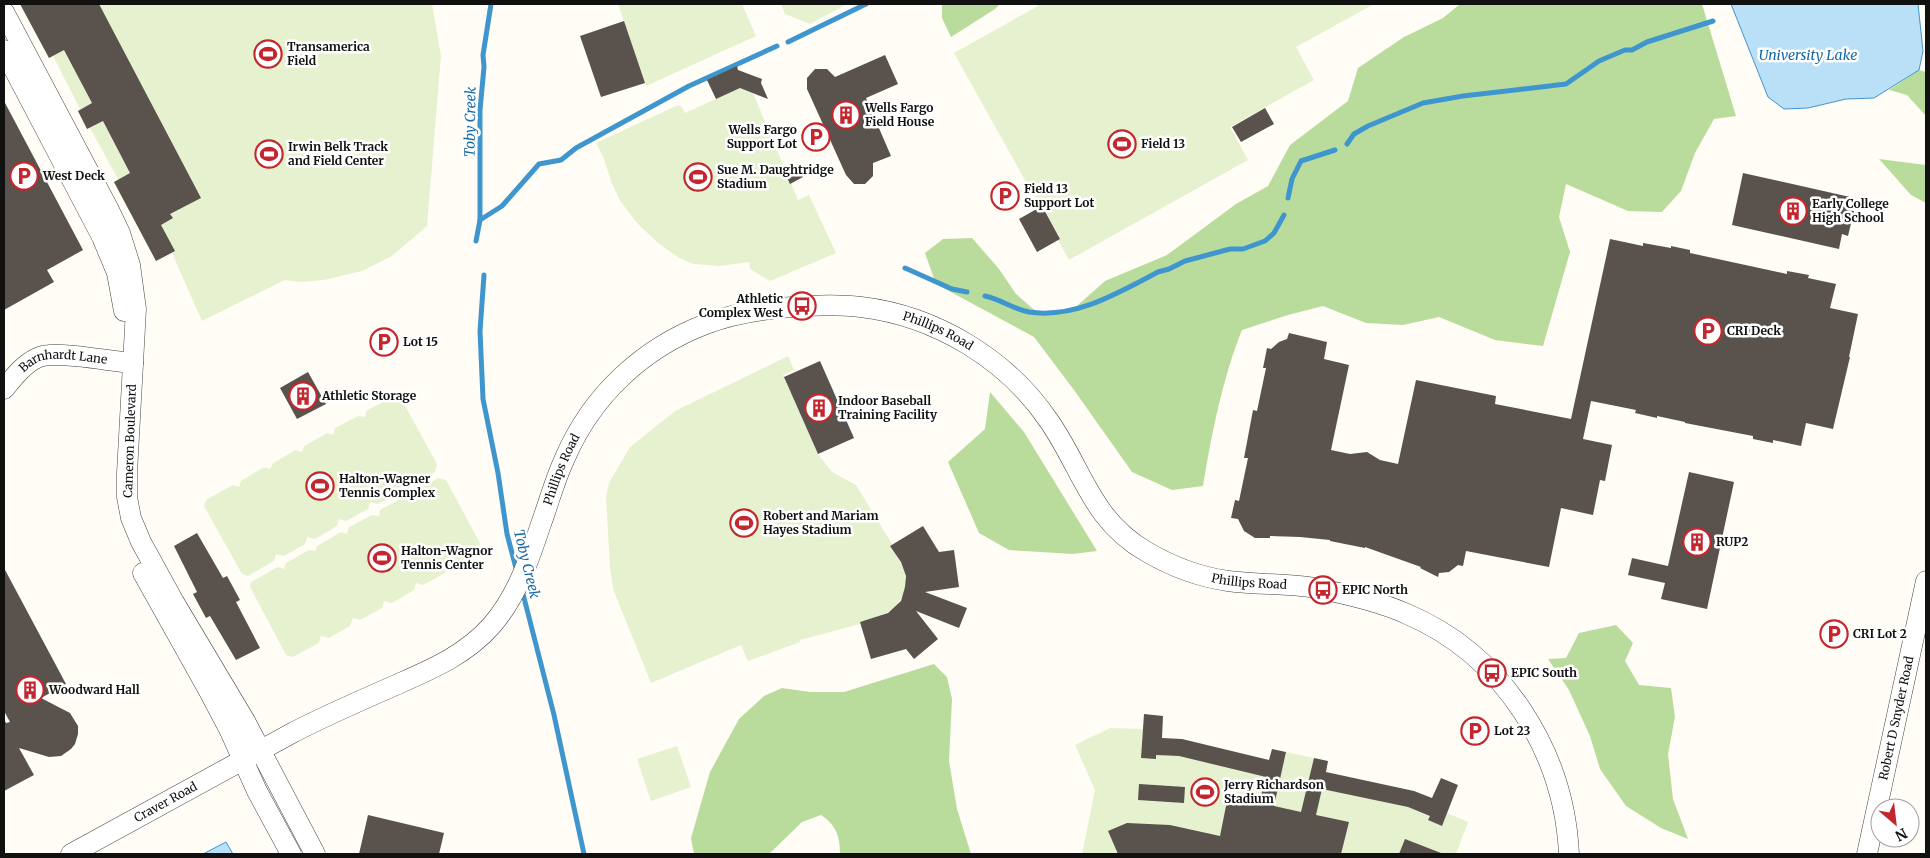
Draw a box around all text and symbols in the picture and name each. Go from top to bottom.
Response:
sports icon: Transamerica Field [253,39,283,69]
place label: Transamerica Field [287,39,370,68]
water label: University Lake [1759,46,1857,64]
water label: Toby Creek [460,86,480,157]
building icon: Wells Fargo Field House [831,100,861,130]
place label: Wells Fargo Field House [864,100,935,129]
place label: Wells Fargo Support Lot [727,122,797,151]
parking icon: Wells Fargo Support Lot [801,122,831,152]
sports icon: Field 13 [1107,129,1137,159]
place label: Field 13 [1141,136,1185,151]
sports icon: Irwin Belk Track and Field Center [254,139,284,169]
place label: Irwin Belk Track and Field Center [288,139,388,168]
parking icon: West Deck [9,161,39,191]
sports icon: Sue M. Daughtridge Stadium [683,162,713,192]
place label: Sue M. Daughtridge Stadium [717,162,834,191]
place label: West Deck [42,168,105,183]
parking icon: Field 13 Support Lot [990,181,1020,211]
place label: Field 13 Support Lot [1024,181,1095,210]
building icon: Early College High School [1778,196,1808,226]
place label: Early College High School [1812,196,1889,225]
place label: Athletic Complex West [699,291,783,320]
bus stop icon: Athletic Complex West [787,291,817,321]
street label: Phillips Road [901,308,976,353]
parking icon: CRI Deck [1693,316,1723,346]
place label: CRI Deck [1727,323,1781,338]
parking icon: Lot 15 [369,327,399,357]
place label: Lot 15 [403,334,438,349]
street label: Barnhardt Lane [16,347,108,375]
building icon: Athletic Storage [288,381,318,411]
street label: Cameron Boulevard [120,384,139,498]
place label: Athletic Storage [321,388,417,403]
building icon: Indoor Baseball Training Facility [804,393,834,423]
place label: Indoor Baseball Training Facility [838,393,938,422]
street label: Phillips Road [540,431,583,507]
sports icon: Halton-Wagner Tennis Complex [305,471,335,501]
place label: Halton-Wagner Tennis Complex [339,471,436,500]
sports icon: Robert and Mariam Hayes Stadium [729,508,759,538]
place label: Robert and Mariam Hayes Stadium [763,508,879,537]
building icon: RUP2 [1682,527,1712,557]
water label: Toby Creek [510,528,544,601]
place label: RUP2 [1716,534,1748,549]
sports icon: Halton-Wagnor Tennis Center [367,543,397,573]
place label: Halton-Wagnor Tennis Center [401,543,493,572]
street label: Phillips Road [1210,570,1287,592]
bus stop icon: EPIC North [1308,575,1338,605]
place label: EPIC North [1342,582,1408,597]
parking icon: CRI Lot 2 [1819,619,1849,649]
place label: CRI Lot 2 [1853,626,1907,641]
street label: Robert D Snyder Road [1875,655,1917,781]
bus stop icon: EPIC South [1477,658,1507,688]
place label: EPIC South [1511,665,1577,680]
building icon: Woodward Hall [15,675,45,705]
place label: Woodward Hall [48,682,140,697]
parking icon: Lot 23 [1460,716,1490,746]
place label: Lot 23 [1494,723,1530,738]
sports icon: Jerry Richardson Stadium [1190,777,1220,807]
place label: Jerry Richardson Stadium [1223,777,1324,806]
street label: Craver Road [131,778,200,825]
north arrow [1870,798,1920,848]
text: N [1892,824,1910,845]

